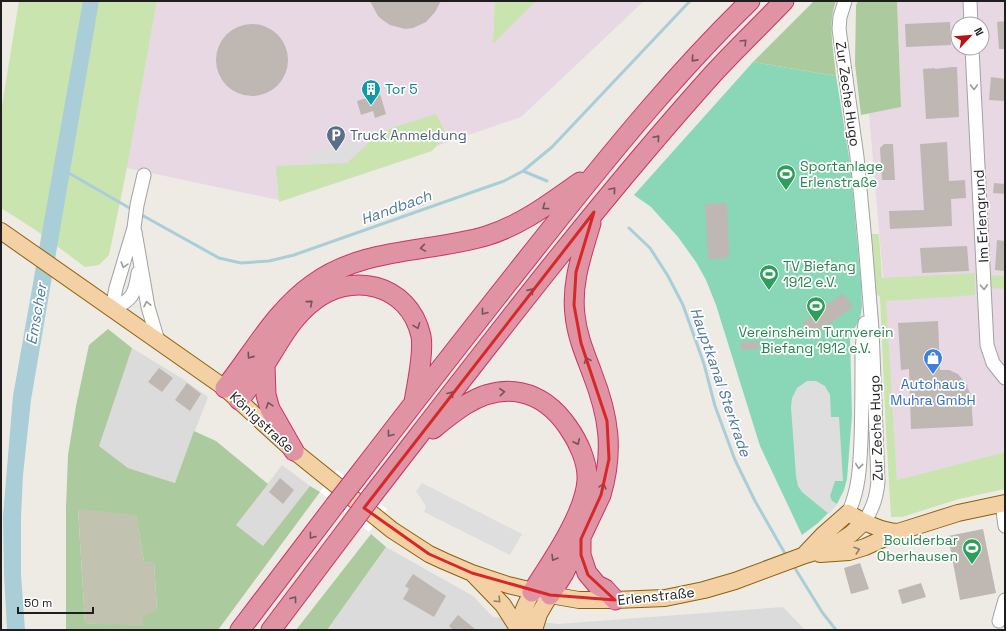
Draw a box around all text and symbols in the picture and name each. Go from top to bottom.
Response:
north arrow [950,16,990,56]
text: N [971,25,987,38]
one-way arrow [739,39,747,47]
street label: Zur Zeche Hugo [832,40,864,148]
one-way arrow [691,55,698,62]
building icon: Tor 5 [360,78,382,106]
place label: Tor 5 [385,80,418,98]
one-way arrow [970,84,978,90]
parking icon: Truck Anmeldung [325,124,347,152]
place label: Truck Anmeldung [350,126,467,144]
one-way arrow [652,135,660,143]
place label: Sportanlage Erlenstraße [800,157,883,191]
sports icon: Sportanlage Erlenstraße [775,163,797,191]
street label: Im Erlengrund [970,169,992,263]
water label: Handbach [358,185,435,229]
one-way arrow [608,187,615,194]
one-way arrow [542,202,549,209]
one-way arrow [420,243,426,252]
place label: TV Biefang 1912 e.V. [783,257,856,291]
one-way arrow [120,262,128,269]
sports icon: TV Biefang 1912 e.V. [758,263,780,291]
water label: Emscher [21,281,51,346]
one-way arrow [980,284,989,290]
one-way arrow [527,289,534,296]
sports icon: Vereinsheim Turnverein Biefang 1912 e.V. [805,295,827,323]
one-way arrow [144,301,152,307]
one-way arrow [306,301,313,308]
water label: Hauptkanal Sterkrade [687,305,756,460]
one-way arrow [482,308,489,315]
one-way arrow [413,322,421,329]
place label: Vereinsheim Turnverein Biefang 1912 e.V. [739,323,893,357]
shop icon: Autohaus Muhra GmbH [922,347,944,375]
one-way arrow [248,351,255,358]
one-way arrow [584,357,592,364]
street label: Zur Zeche Hugo [865,375,887,481]
place label: Autohaus Muhra GmbH [890,375,976,409]
street label: Königstraße [226,388,298,456]
one-way arrow [499,388,505,397]
one-way arrow [446,391,453,398]
one-way arrow [265,401,274,408]
one-way arrow [388,430,395,437]
one-way arrow [572,438,580,446]
one-way arrow [855,463,864,469]
one-way arrow [598,483,607,490]
one-way arrow [310,531,317,538]
place label: Boulderbar Oberhausen [877,531,958,565]
sports icon: Boulderbar Oberhausen [961,537,983,565]
one-way arrow [854,546,861,554]
one-way arrow [552,554,559,561]
street label: Erlenstraße [617,583,695,609]
scale bar [18,589,93,615]
text: 50 m [24,595,52,611]
one-way arrow [493,595,501,603]
one-way arrow [290,596,297,603]

